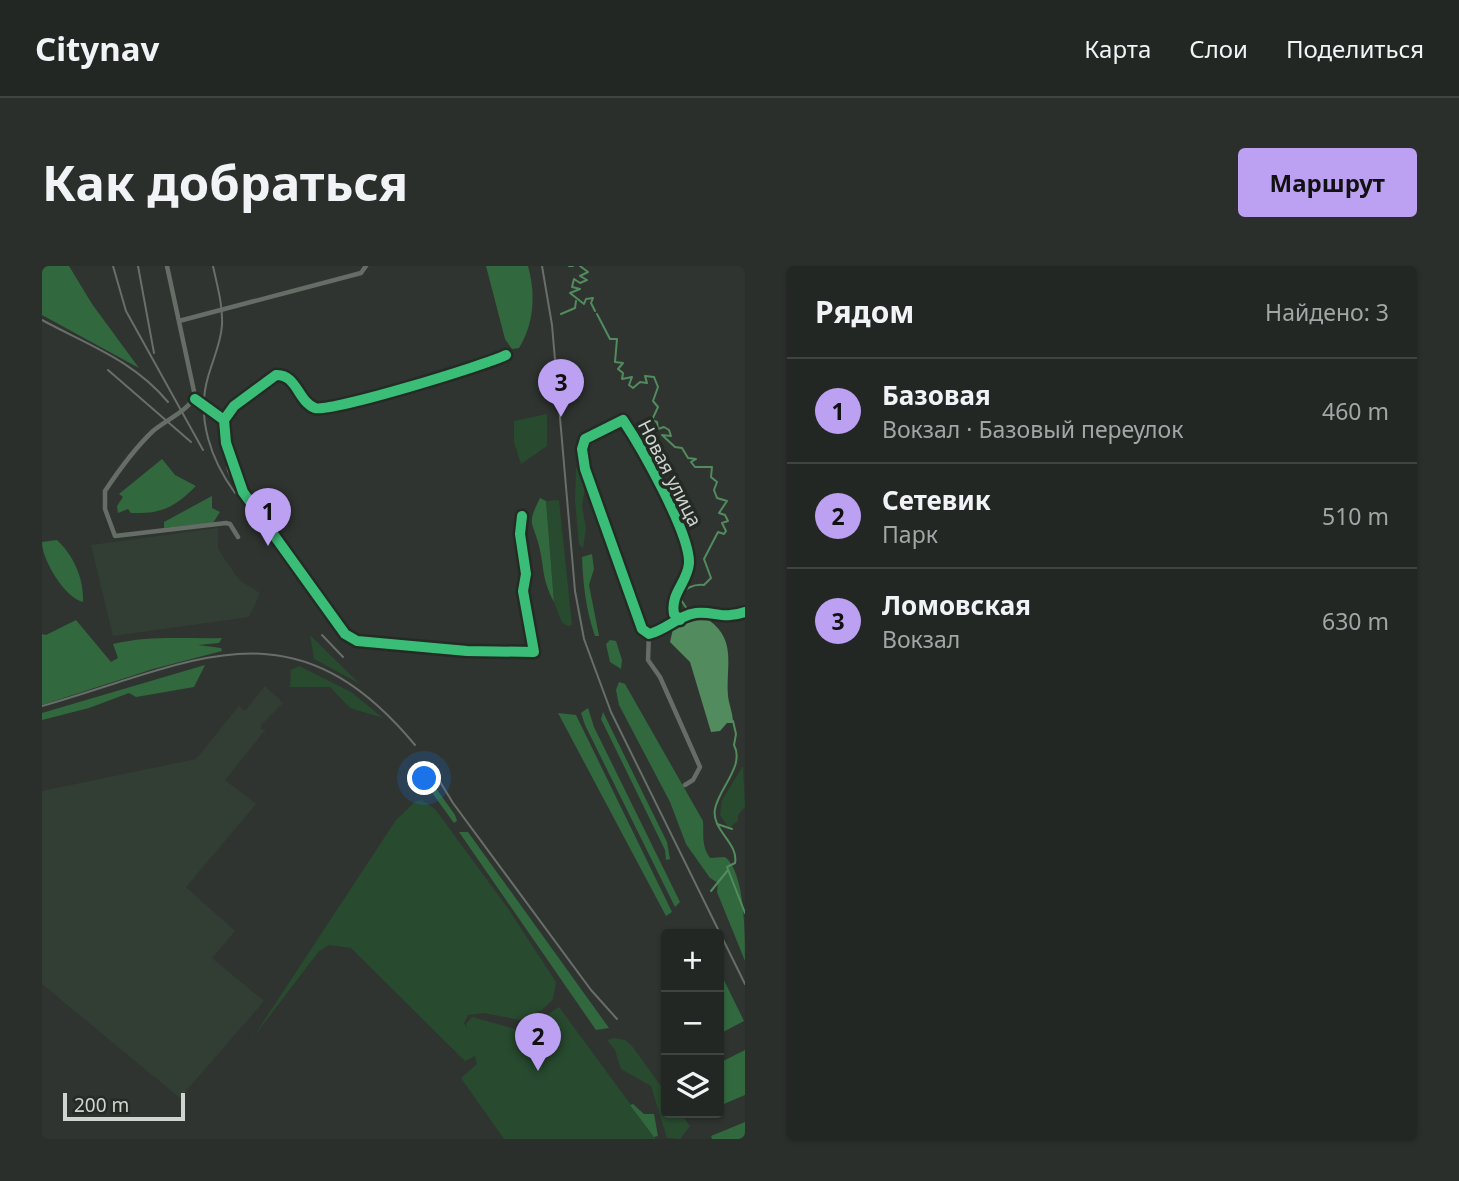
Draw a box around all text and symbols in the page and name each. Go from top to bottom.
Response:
text: Citynav [35,26,159,71]
text: Карта [1084,32,1151,65]
text: Слои [1189,32,1248,65]
text: Поделиться [1286,32,1424,65]
button: Маршрут [1238,148,1417,217]
text: Как добраться [42,149,408,215]
text: Рядом [815,291,914,332]
text: Найдено: 3 [1265,296,1389,328]
pin: 3 [538,359,584,417]
text: Базовая [882,377,991,413]
text: 1 [831,395,845,427]
text: 460 m [1322,395,1389,427]
text: Вокзал · Базовый переулок [882,413,1183,445]
street label: Новая улица [632,415,708,531]
text: Сетевик [882,482,991,518]
pin: 1 [245,488,291,546]
text: 2 [831,500,845,532]
text: 510 m [1322,500,1389,532]
text: Парк [882,518,938,550]
text: Ломовская [882,587,1031,623]
text: 3 [831,605,845,637]
text: 630 m [1322,605,1389,637]
text: Вокзал [882,623,960,655]
your location [407,761,441,795]
map controls [661,929,724,1118]
button: + [661,929,724,992]
button: − [661,992,724,1055]
pin: 2 [515,1013,561,1071]
button: layers [661,1055,724,1118]
scale bar [63,1090,186,1122]
text: 200 m [74,1092,129,1118]

